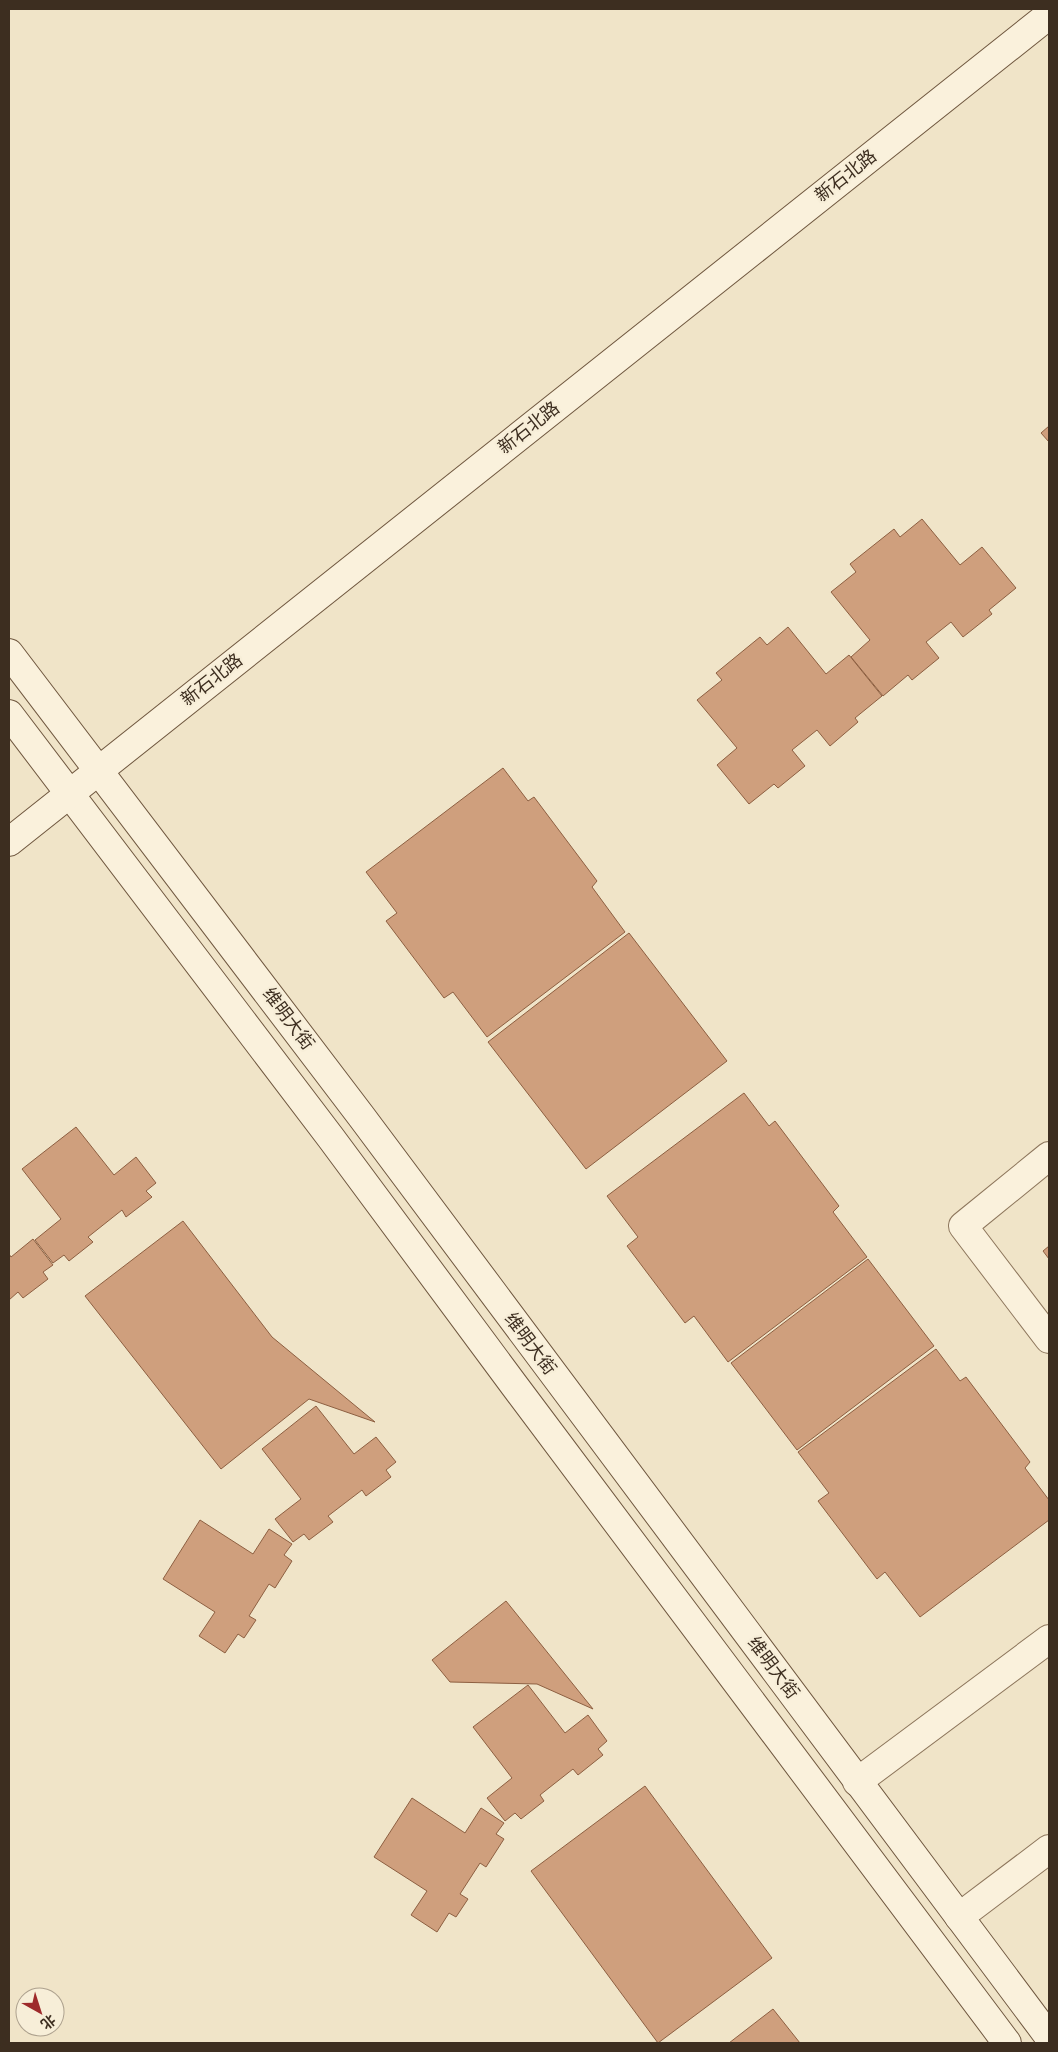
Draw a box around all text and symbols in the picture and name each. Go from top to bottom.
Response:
street label: 新石北路 [809,143,883,209]
street label: 新石北路 [492,395,566,461]
street label: 新石北路 [175,647,249,713]
street label: 维明大街 [256,982,320,1056]
street label: 维明大街 [498,1307,562,1381]
street label: 维明大街 [741,1631,805,1705]
north arrow [15,1987,65,2037]
text: 北 [36,2009,60,2034]

